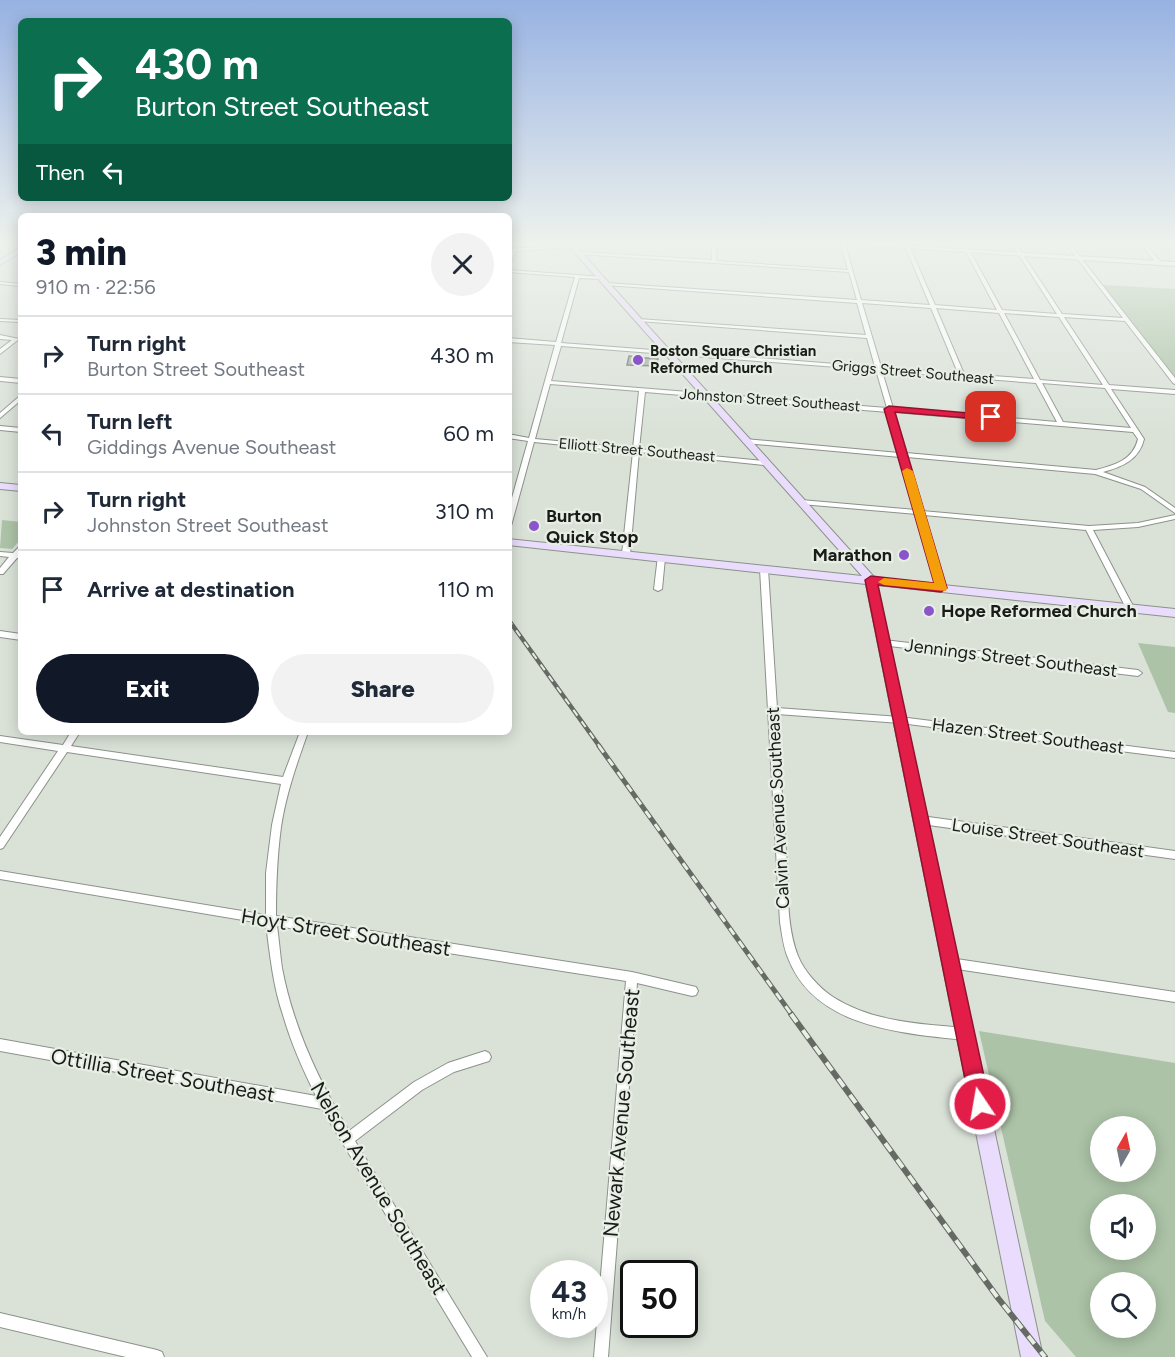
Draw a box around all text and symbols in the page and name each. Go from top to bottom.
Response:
text: 430 m [135,39,259,90]
icon: right [36,42,114,120]
text: Burton Street Southeast [135,90,429,123]
icon: left [97,156,130,189]
text: Then [36,159,85,186]
text: 3 min [36,231,127,274]
button: close [431,233,494,296]
text: 910 m · 22:56 [36,275,156,299]
text: Turn right [87,330,186,357]
icon: right [36,339,69,372]
text: 430 m [430,342,494,369]
place label: Boston Square Christian Reformed Church [650,342,816,377]
marker: Boston Square Christian Reformed Church [631,353,645,367]
street label: Griggs Street Southeast [831,356,995,388]
text: Burton Street Southeast [87,357,305,381]
street label: Johnston Street Southeast [679,385,861,415]
pin [965,391,1016,442]
icon: arrive [974,400,1007,433]
text: Turn left [87,408,173,435]
icon: left [36,417,69,450]
text: 60 m [443,420,494,447]
street label: Elliott Street Southeast [558,434,716,466]
text: Giddings Avenue Southeast [87,435,336,459]
text: Turn right [87,486,186,513]
icon: right [36,495,69,528]
text: 310 m [435,498,494,525]
place label: Burton Quick Stop [546,505,638,548]
text: Johnston Street Southeast [87,513,328,537]
marker: Burton Quick Stop [527,519,541,533]
place label: Marathon [812,544,892,566]
marker: Marathon [897,548,911,562]
icon: arrive [36,573,69,606]
text: Arrive at destination [87,576,295,603]
text: 110 m [438,576,494,603]
place label: Hope Reformed Church [941,600,1137,622]
marker: Hope Reformed Church [922,604,936,618]
street label: Jennings Street Southeast [903,634,1119,682]
button: Exit [36,654,259,723]
button: Share [271,654,494,723]
street label: Calvin Avenue Southeast [762,706,794,909]
street label: Hazen Street Southeast [931,713,1125,759]
street label: Louise Street Southeast [950,814,1146,862]
street label: Hoyt Street Southeast [239,903,453,961]
street label: Newark Avenue Southeast [598,988,644,1238]
street label: Ottillia Street Southeast [49,1043,277,1107]
position arrow [948,1072,1012,1136]
street label: Nelson Avenue Southeast [306,1077,453,1299]
north arrow [1090,1116,1156,1182]
map controls [1090,1116,1156,1338]
button: sound [1090,1194,1156,1260]
speed limit sign: 50 [620,1260,698,1338]
button: search [1090,1272,1156,1338]
text: 43 [551,1273,587,1310]
text: km/h [552,1305,586,1323]

